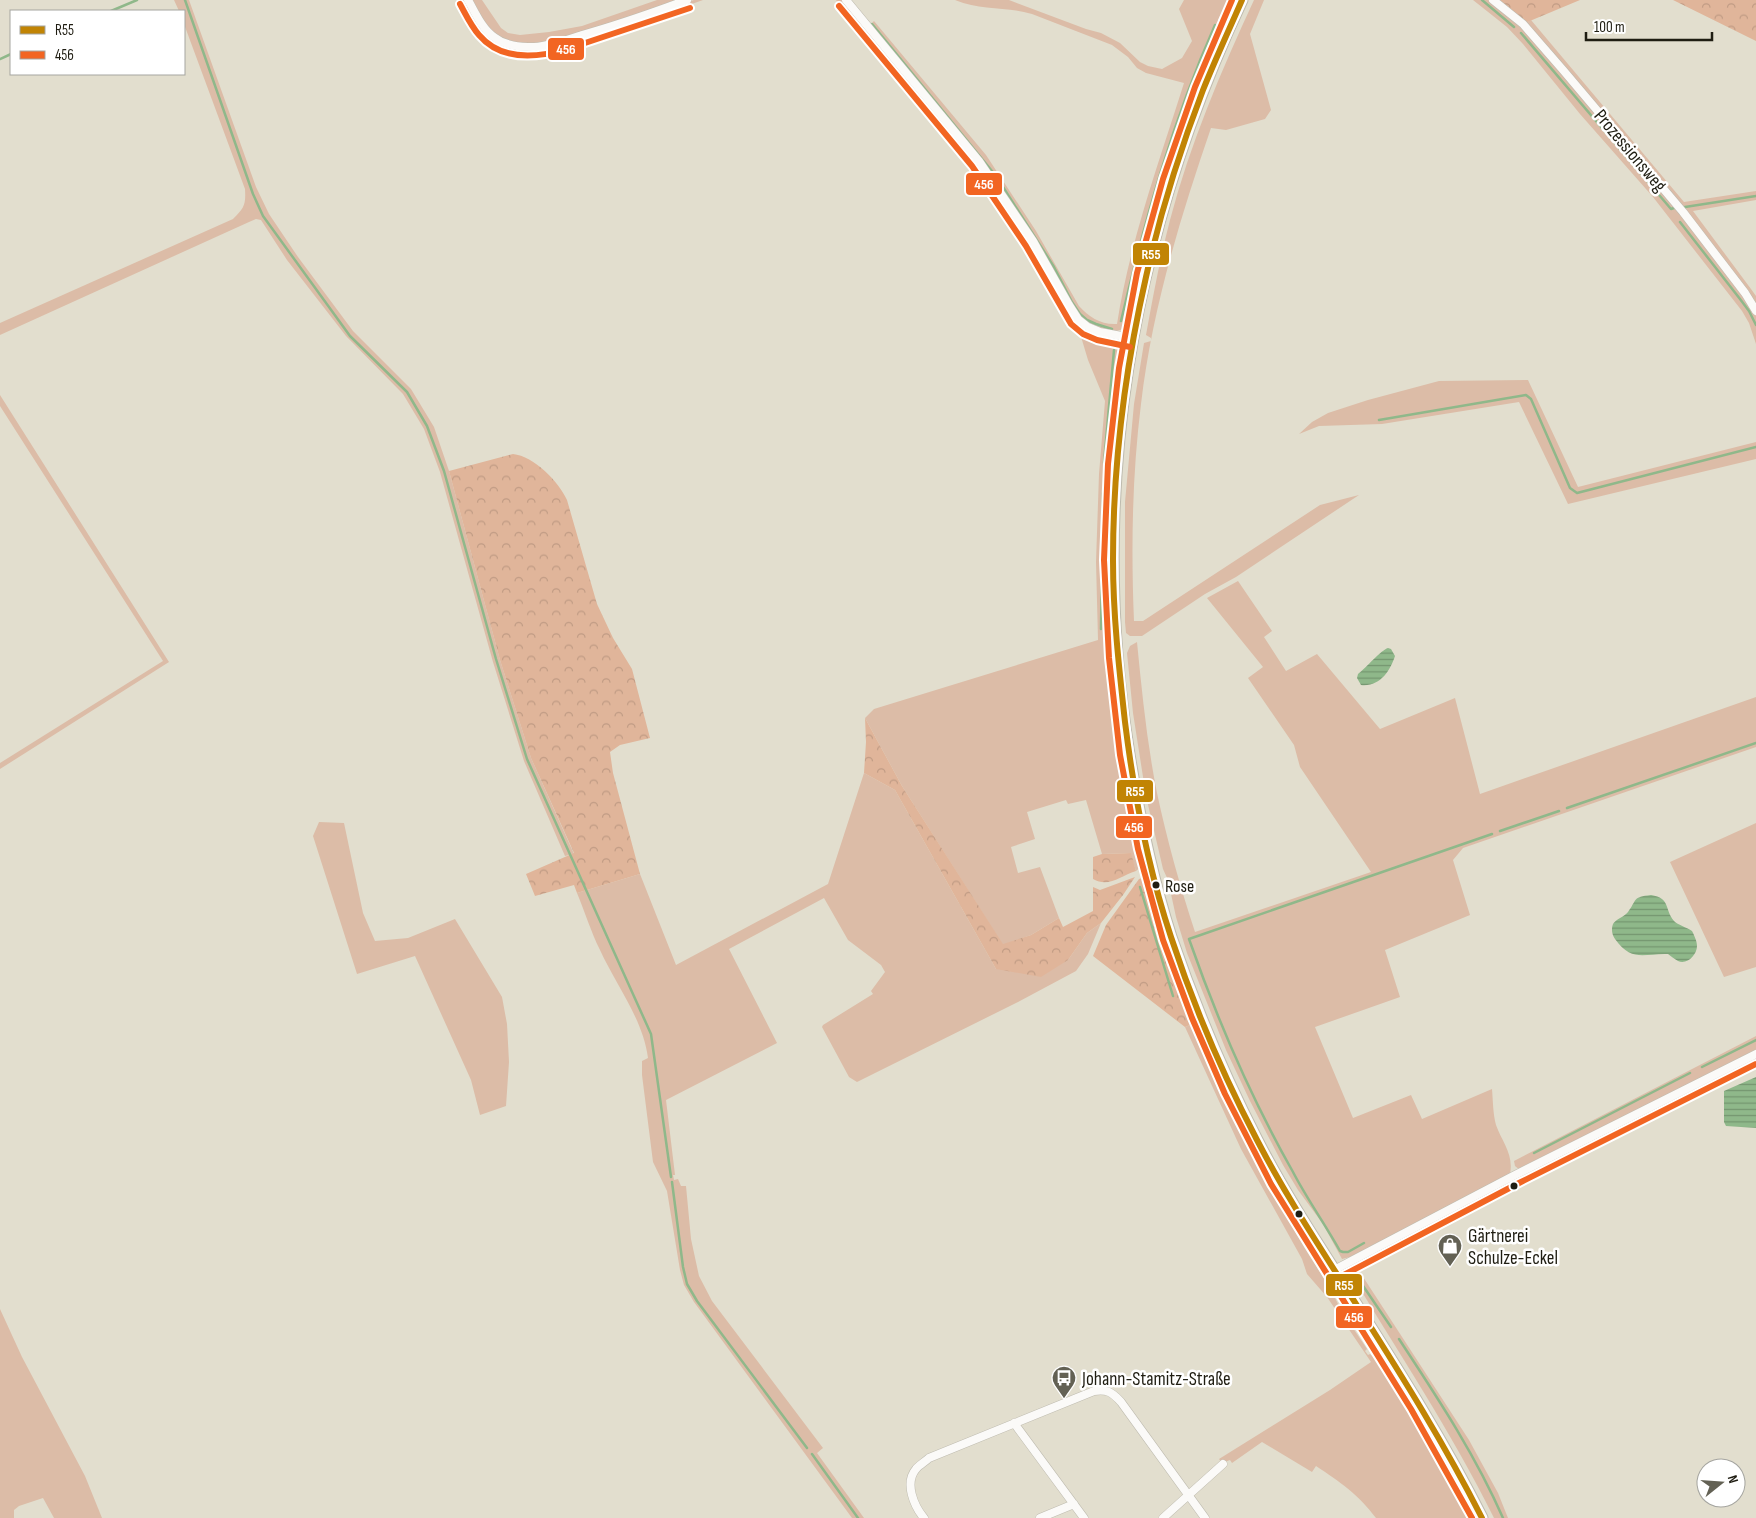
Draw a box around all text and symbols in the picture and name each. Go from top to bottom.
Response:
legend [10,10,185,75]
scale bar [1586,10,1712,42]
text: 100 m [1594,18,1625,37]
text: R55 [55,21,74,40]
line badge: 456 [547,37,585,61]
text: 456 [556,41,576,58]
text: 456 [55,46,74,65]
street label: Prozessionsweg [1589,105,1671,197]
line badge: 456 [965,172,1003,196]
text: 456 [974,176,994,193]
line badge: R55 [1132,242,1170,266]
text: R55 [1141,246,1161,263]
line badge: R55 [1116,779,1154,803]
text: R55 [1125,783,1145,800]
line badge: 456 [1115,815,1153,839]
text: 456 [1124,819,1144,836]
place label: Rose [1165,876,1194,897]
marker: Rose [1151,880,1161,890]
unlabelled marker [1509,1181,1519,1191]
unlabelled marker [1294,1209,1304,1219]
place label: Gärtnerei Schulze-Eckel [1468,1225,1558,1270]
shop icon: Gärtnerei Schulze-Eckel [1437,1233,1463,1267]
line badge: R55 [1325,1273,1363,1297]
text: R55 [1334,1277,1354,1294]
line badge: 456 [1335,1305,1373,1329]
text: 456 [1344,1309,1364,1326]
bus stop icon: Johann-Stamitz-Straße [1051,1365,1077,1399]
place label: Johann-Stamitz-Straße [1081,1368,1231,1391]
north arrow [1696,1458,1746,1508]
text: N [1724,1473,1742,1485]

